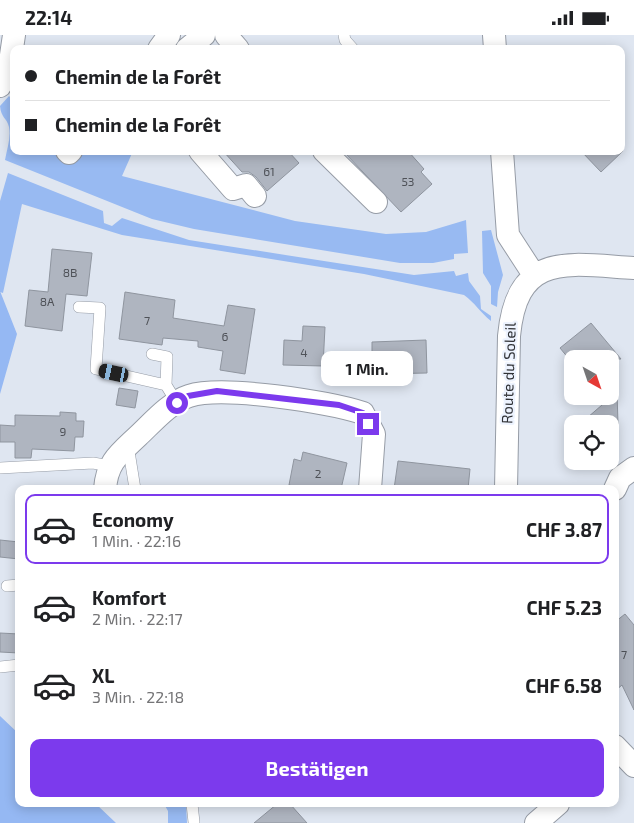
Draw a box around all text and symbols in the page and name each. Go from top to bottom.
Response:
text: 22:14 [25,6,72,29]
text: Chemin de la Forêt [55,65,221,88]
text: Chemin de la Forêt [55,113,221,136]
house number: 61 [263,164,275,178]
house number: 53 [401,174,415,188]
house number: 8B [63,265,77,279]
house number: 8A [40,294,55,308]
house number: 7 [144,313,150,327]
street label: Route du Soleil [497,321,519,424]
house number: 6 [222,329,229,343]
house number: 4 [300,345,308,359]
north arrow [564,350,619,405]
map controls [564,350,619,470]
callout: 1 Min. [322,351,414,387]
text: 1 Min. [346,359,388,378]
car [97,363,130,383]
route start [166,392,188,414]
route end [357,413,379,435]
button: locate [564,415,619,470]
house number: 9 [60,424,67,438]
house number: 2 [315,466,322,480]
icon: car [32,507,77,552]
text: Economy [92,508,174,531]
text: CHF 3.87 [526,518,602,541]
text: 1 Min. · 22:16 [92,531,181,550]
icon: car [32,585,77,630]
text: Komfort [92,586,166,609]
text: CHF 5.23 [526,596,602,619]
text: 2 Min. · 22:17 [92,609,183,628]
house number: 7 [621,647,627,661]
icon: car [32,663,77,708]
text: XL [92,664,114,687]
text: CHF 6.58 [525,674,602,697]
text: 3 Min. · 22:18 [92,687,184,706]
button: Bestätigen [30,739,604,797]

